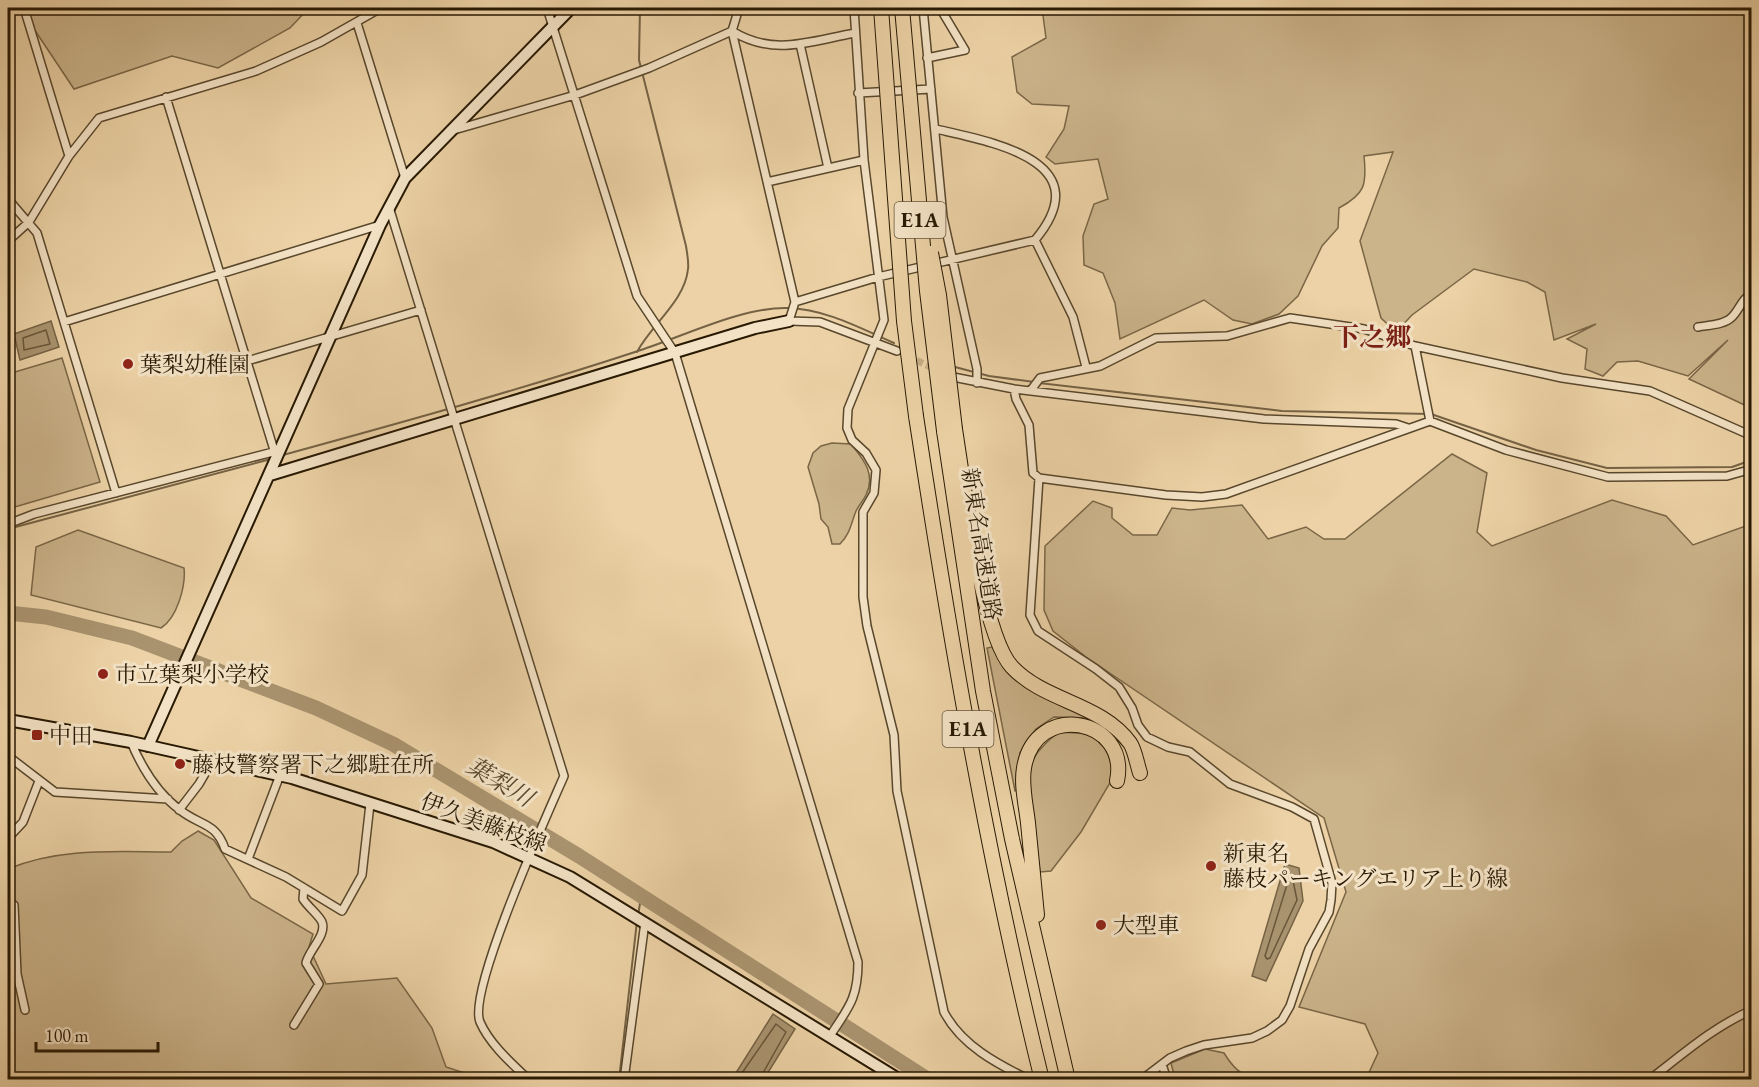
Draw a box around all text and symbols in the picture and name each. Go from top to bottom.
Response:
road number: E1A [894,202,946,238]
district label: 下之郷 [1333,320,1412,354]
place label: 葉梨幼稚園 [140,350,250,379]
marker: 葉梨幼稚園 [121,357,135,371]
street label: 新東名高速道路 [955,466,1008,622]
place label: 市立葉梨小学校 [115,660,269,689]
marker: 市立葉梨小学校 [96,667,110,681]
road number: E1A [942,711,994,747]
place label: 中田 [49,721,93,750]
marker: 中田 [30,728,44,742]
place label: 藤枝警察署下之郷駐在所 [192,750,434,779]
water label: 葉梨川 [461,750,542,815]
marker: 藤枝警察署下之郷駐在所 [173,757,187,771]
street label: 伊久美藤枝線 [417,786,551,859]
place label: 新東名 藤枝パーキングエリア上り線 [1223,839,1508,893]
marker: 新東名 藤枝パーキングエリア上り線 [1204,859,1218,873]
place label: 大型車 [1113,911,1179,940]
marker: 大型車 [1094,918,1108,932]
scale bar [36,1015,158,1053]
text: 100 m [45,1024,89,1047]

